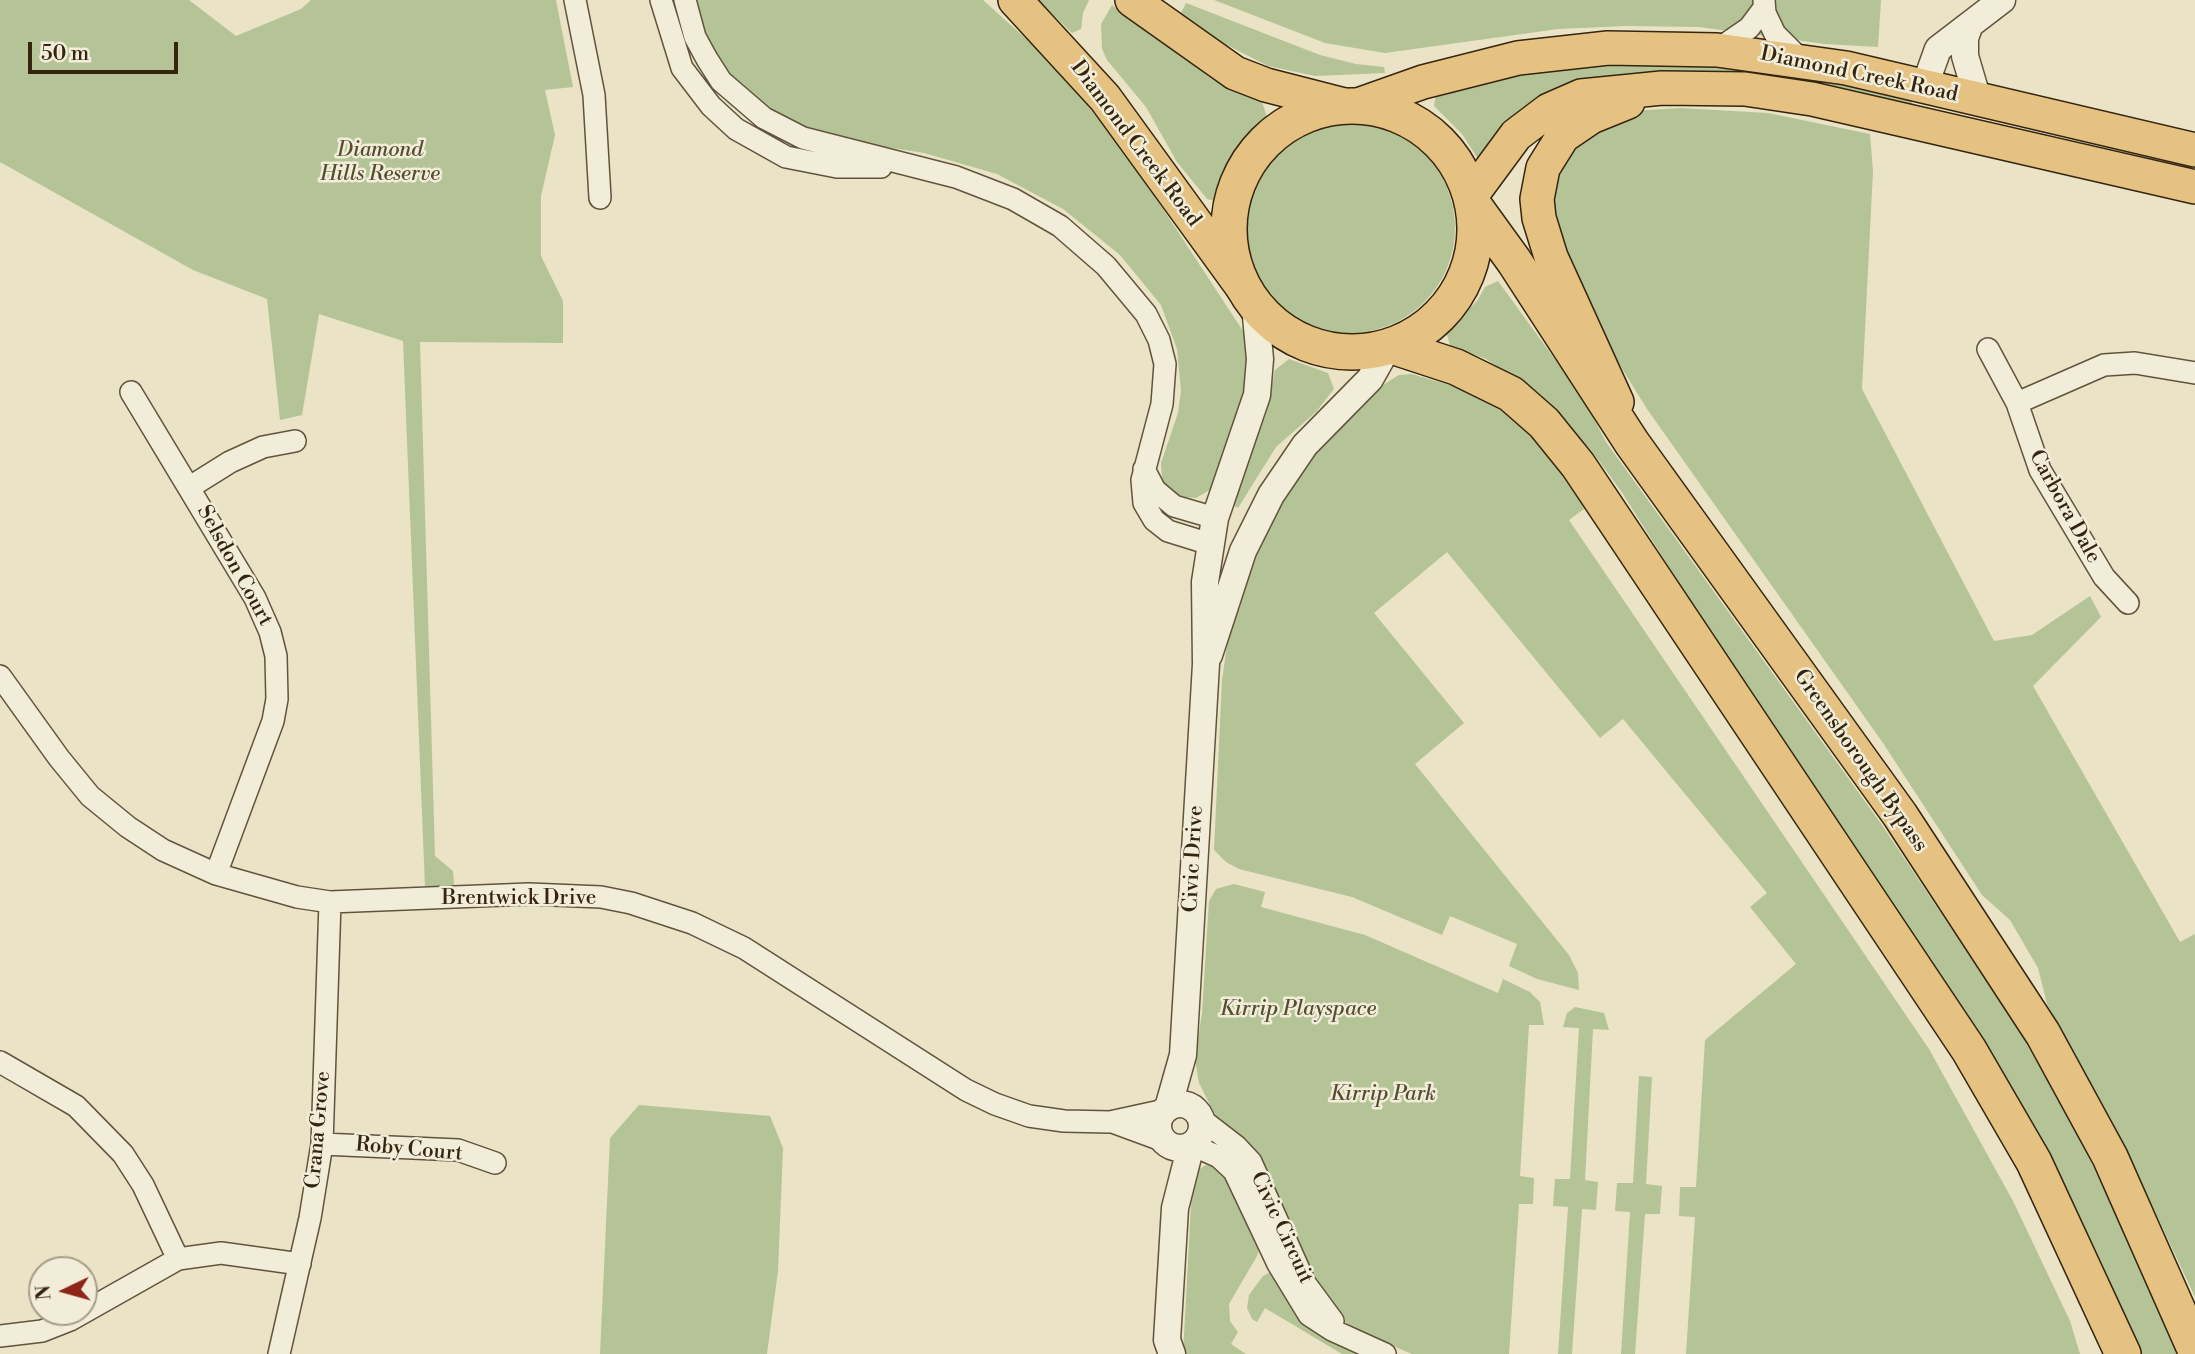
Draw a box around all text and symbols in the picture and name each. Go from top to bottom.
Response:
scale bar [32,28,182,72]
text: 50 m [41,41,89,67]
street label: Diamond Creek Road [1758,42,1960,108]
street label: Diamond Creek Road [1064,56,1206,232]
park label: Diamond Hills Reserve [320,138,440,188]
street label: Carbora Dale [2023,446,2105,568]
street label: Selsdon Court [191,501,277,631]
street label: Greensborough Bypass [1787,665,1933,857]
street label: Civic Drive [1179,805,1209,913]
street label: Brentwick Drive [442,886,596,912]
park label: Kirrip Playspace [1220,997,1376,1023]
street label: Crana Grove [301,1070,337,1190]
park label: Kirrip Park [1330,1082,1436,1108]
street label: Roby Court [354,1133,464,1167]
street label: Civic Circuit [1244,1168,1318,1288]
north arrow [28,1256,98,1326]
text: N [31,1284,57,1301]

